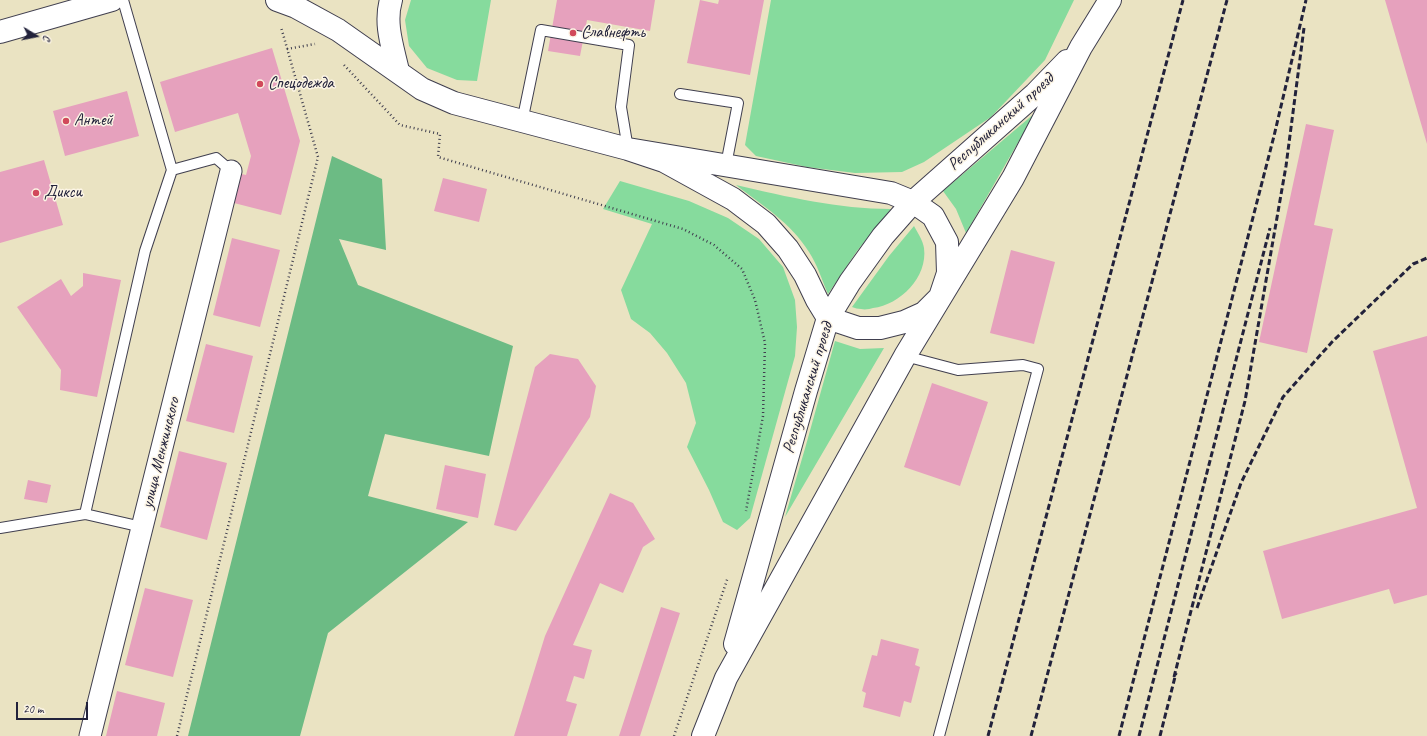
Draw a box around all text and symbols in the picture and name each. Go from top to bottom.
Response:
north arrow [16,16,56,56]
place label: Славнефть [581,23,645,43]
marker: Славнефть [568,28,578,38]
text: С [40,34,55,42]
street label: Республиканский проезд [944,69,1058,175]
place label: Спецодежда [268,74,334,94]
marker: Спецодежда [255,79,265,89]
place label: Антей [74,111,113,131]
marker: Антей [61,116,71,126]
place label: Дикси [44,183,82,203]
marker: Дикси [31,188,41,198]
street label: Республиканский проезд [778,320,838,456]
street label: улица Менжинского [137,395,185,511]
scale bar [18,694,90,720]
text: 20 m [23,701,43,717]

